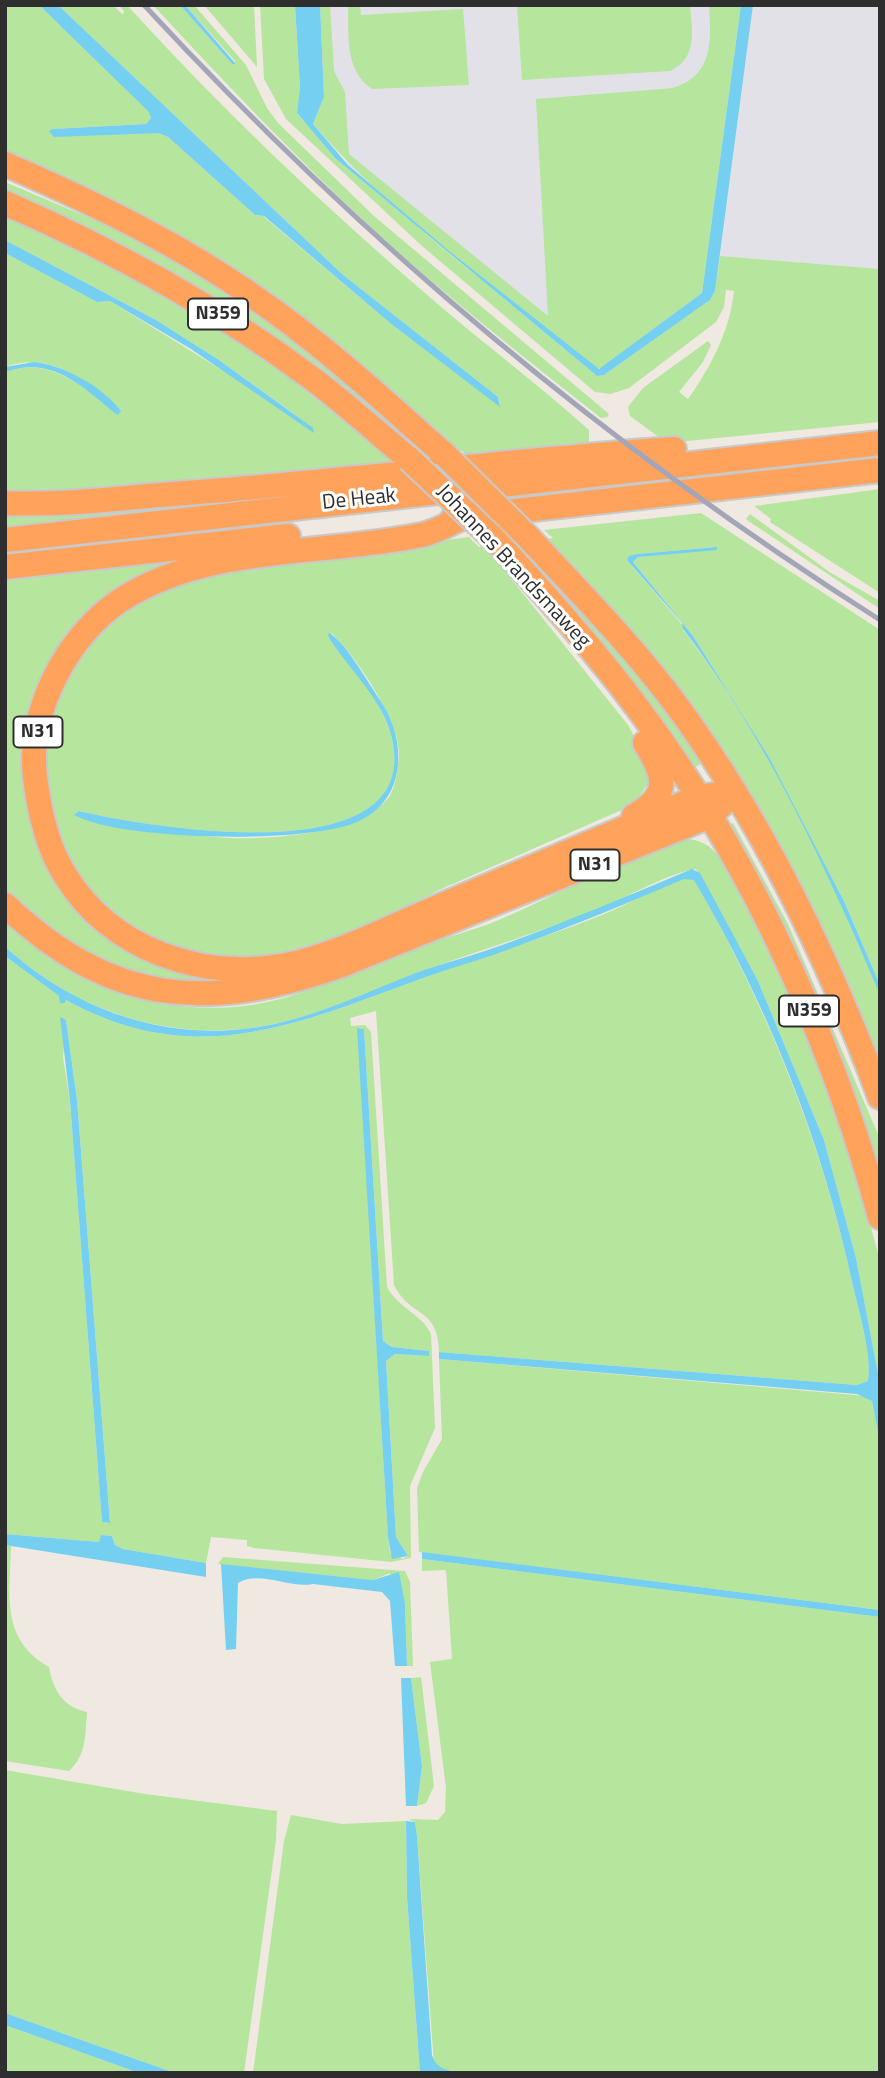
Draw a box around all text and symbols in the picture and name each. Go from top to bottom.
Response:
road number: N359 [188,298,248,330]
street label: Johannes Brandsmaweg [431,480,595,654]
street label: De Heak [321,484,397,516]
road number: N31 [14,716,62,748]
road number: N31 [570,850,620,880]
road number: N359 [779,995,839,1026]

